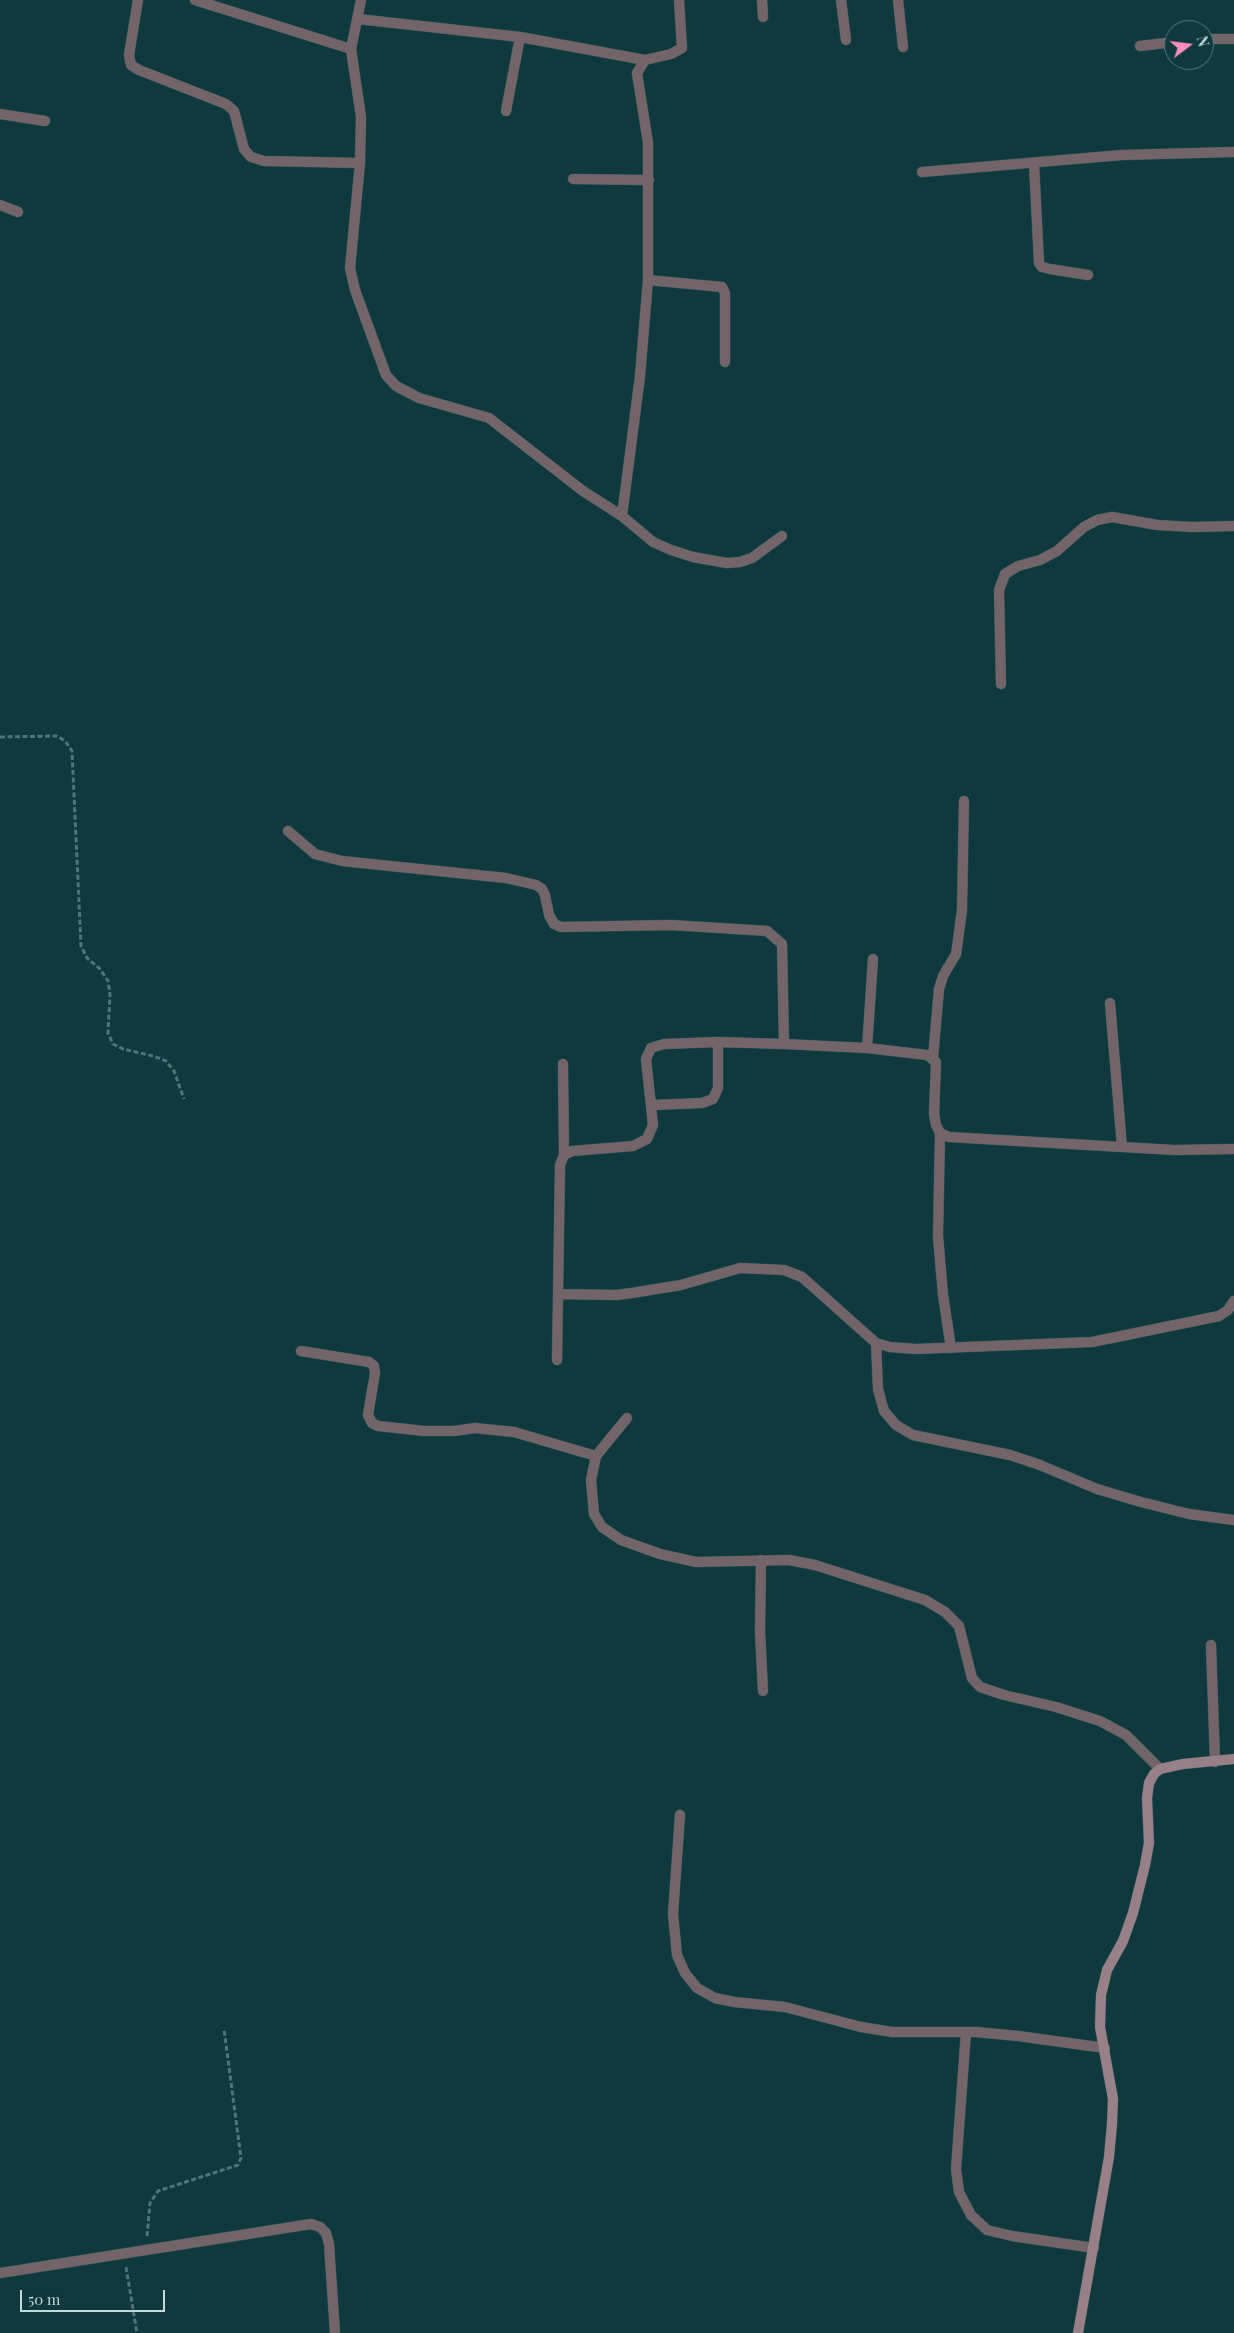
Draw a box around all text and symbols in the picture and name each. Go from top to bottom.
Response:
north arrow [1164,20,1214,70]
text: N [1193,34,1213,49]
scale bar [22,2280,168,2312]
text: 50 m [28,2289,60,2309]

